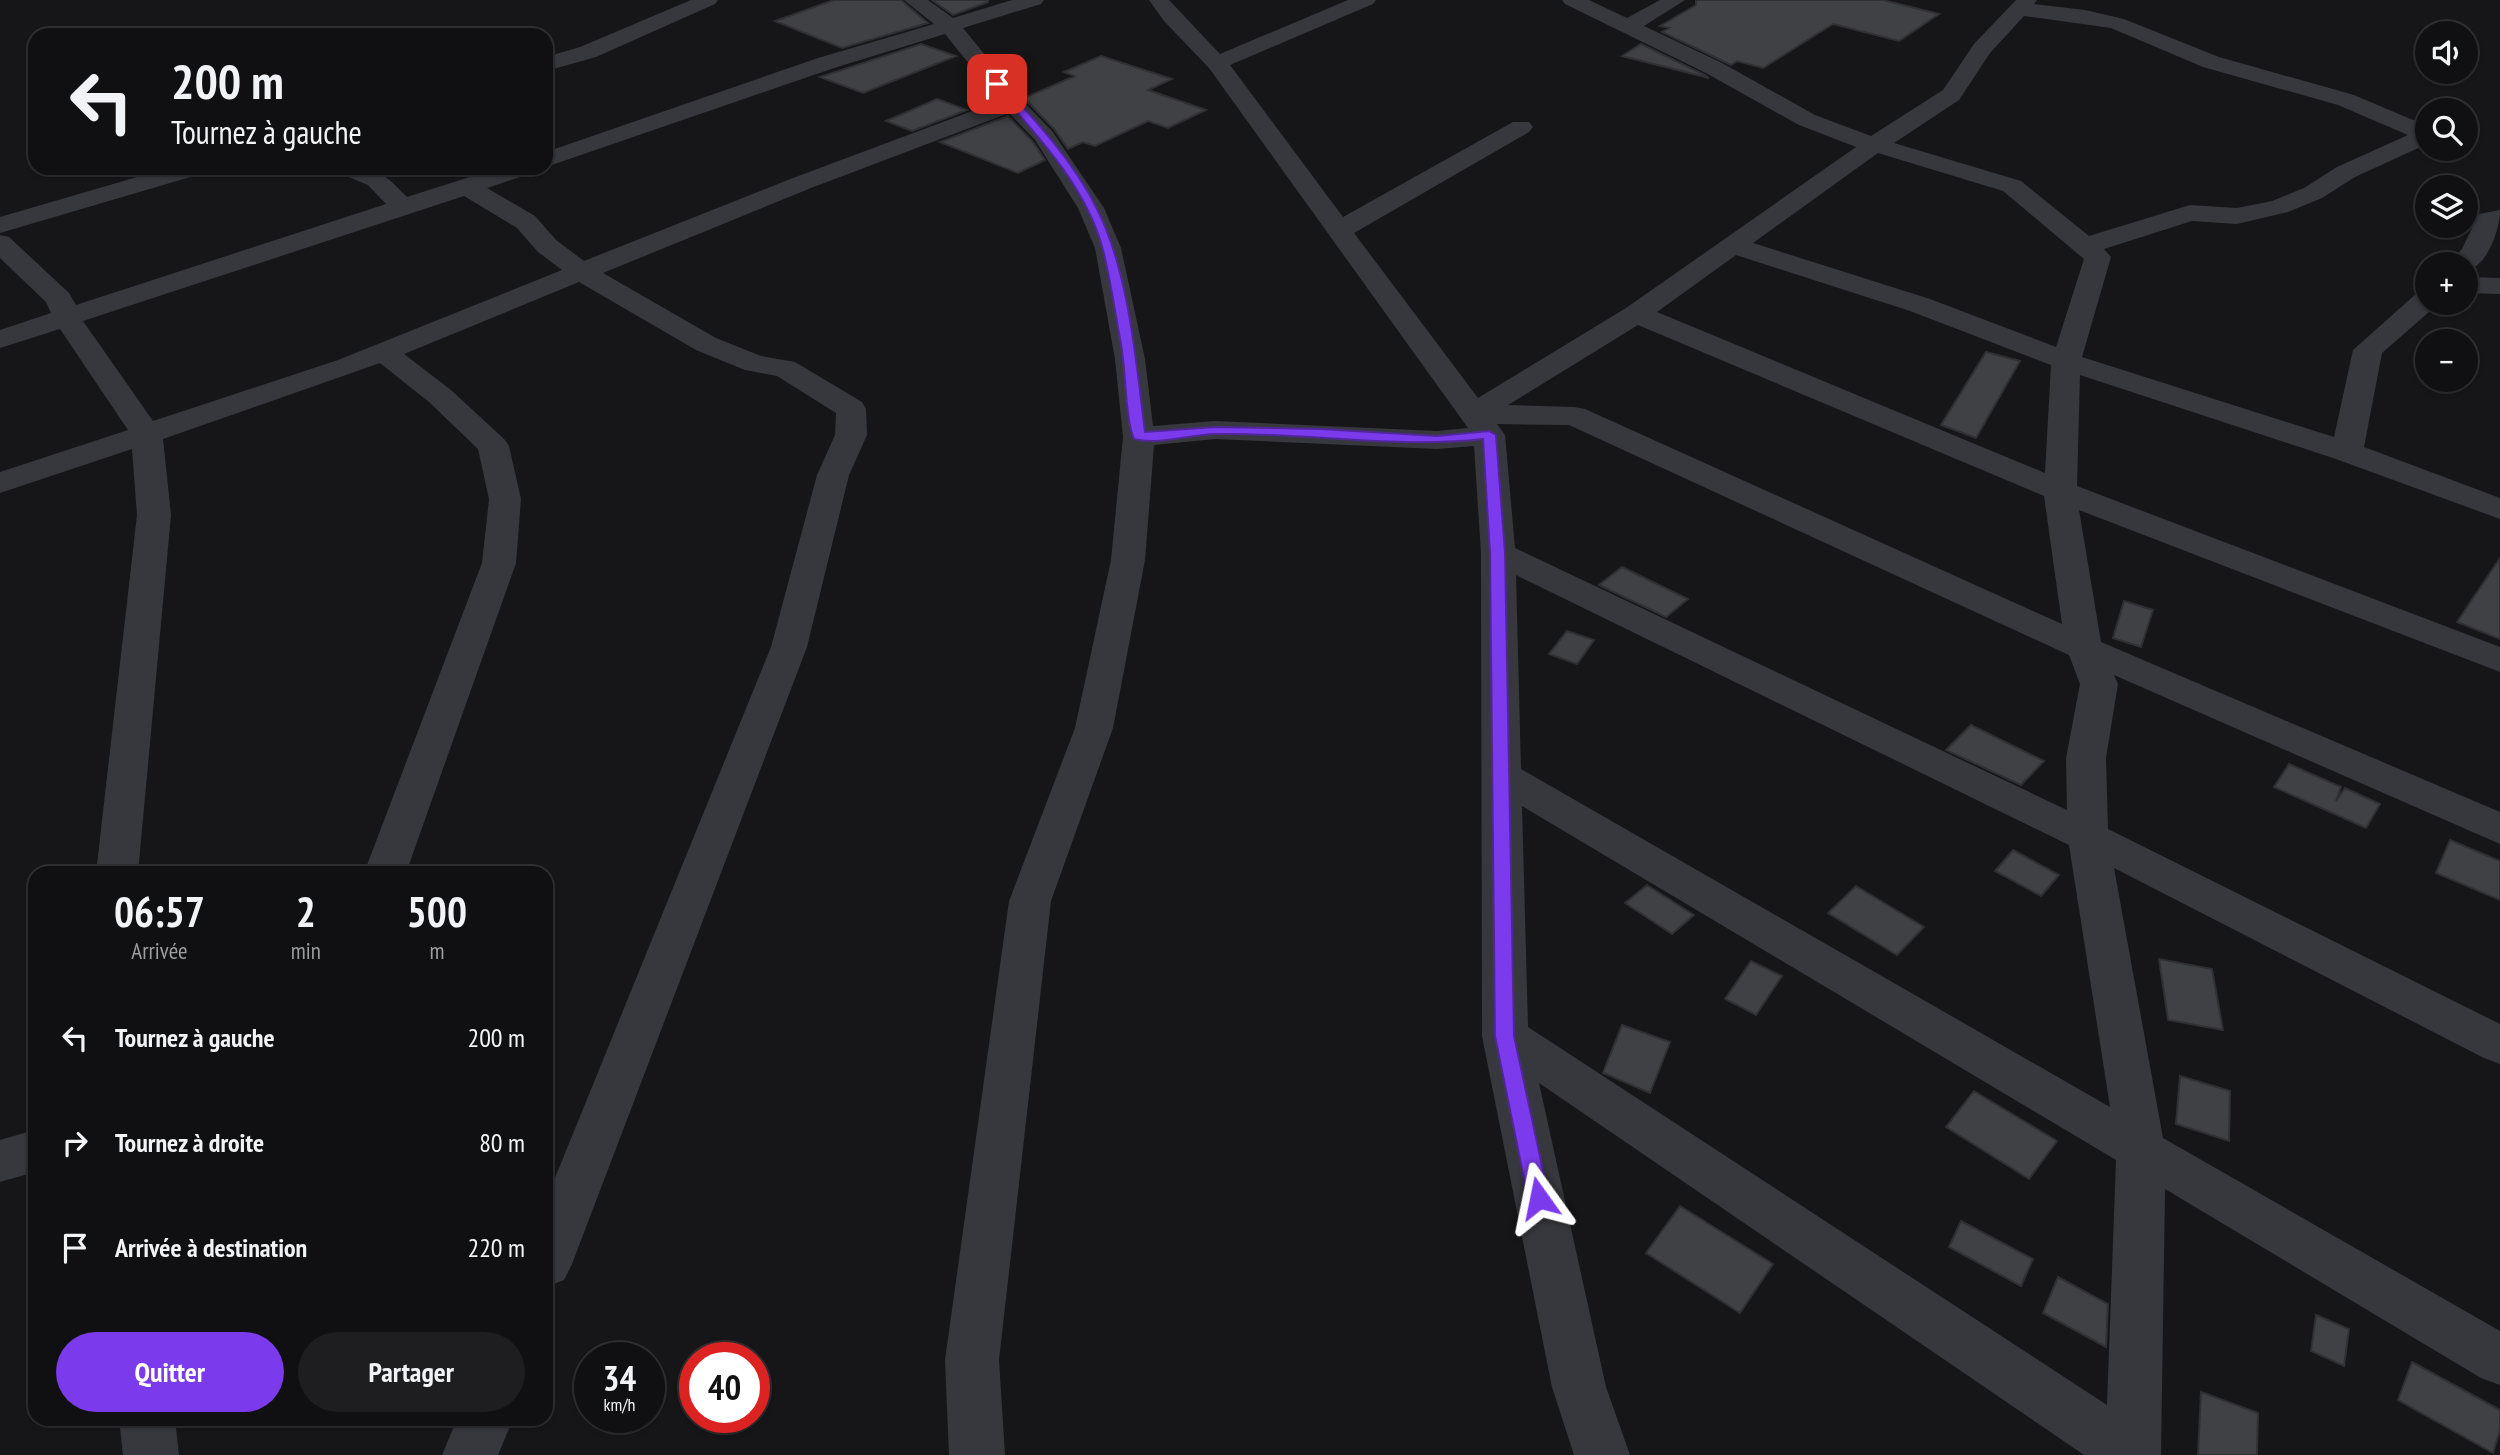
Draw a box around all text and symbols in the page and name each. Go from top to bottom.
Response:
map controls [2415,21,2478,392]
button: sound [2415,21,2478,84]
text: 200 m [171,49,284,113]
pin [967,54,1027,114]
icon: left [56,56,147,147]
icon: arrive [978,65,1016,103]
button: search [2415,98,2478,161]
text: Tournez à gauche [171,111,362,153]
button: layers [2415,175,2478,238]
button: + [2415,252,2478,315]
button: − [2415,329,2478,392]
text: 06:57 [114,884,205,939]
text: 2 [296,884,316,939]
text: 500 [407,884,467,939]
text: Arrivée [131,936,187,965]
text: min [291,936,321,965]
text: m [429,936,444,965]
icon: left [56,1019,94,1057]
text: Tournez à gauche [115,1021,275,1054]
text: 200 m [467,1021,525,1054]
icon: right [56,1124,94,1162]
text: Tournez à droite [115,1126,264,1159]
text: 80 m [479,1126,525,1159]
position arrow [1502,1161,1576,1235]
icon: arrive [56,1229,94,1267]
text: Arrivée à destination [115,1231,307,1264]
text: 220 m [467,1231,525,1264]
button: Quitter [56,1332,284,1412]
button: Partager [298,1332,525,1412]
speed limit sign: 40 [679,1342,770,1433]
text: 34 [603,1355,636,1401]
text: km/h [604,1393,635,1416]

